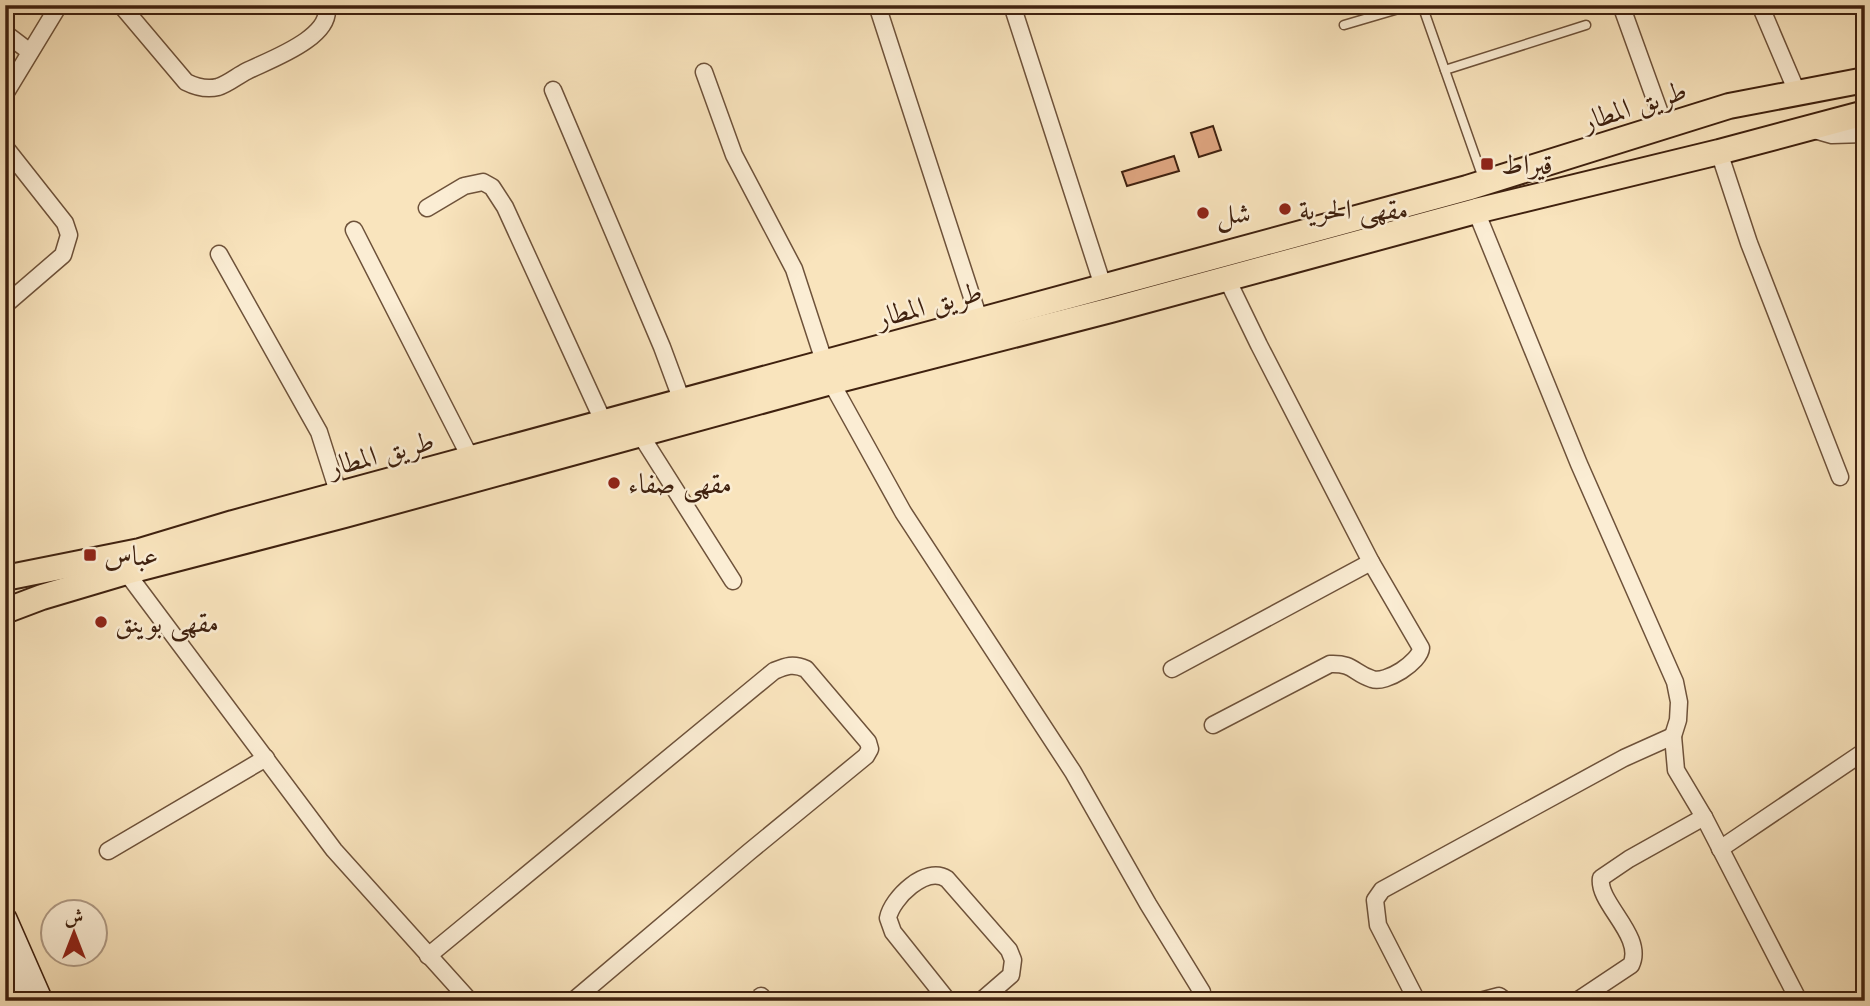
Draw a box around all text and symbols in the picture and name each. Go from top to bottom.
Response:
street label: طريق المطار [1576,78,1691,140]
place label: قيراط [1501,153,1553,181]
marker: قيراط [1479,156,1495,172]
place label: مقهى الحرية [1299,198,1408,229]
marker: مقهى الحرية [1277,201,1293,217]
place label: شل [1217,202,1251,233]
marker: شل [1195,205,1211,221]
street label: طريق المطار [871,279,986,336]
street label: طريق المطار [323,428,438,485]
place label: مقهى صفاء [628,472,732,503]
marker: مقهى صفاء [606,475,622,491]
place label: عباس [104,544,158,572]
marker: عباس [82,547,98,563]
place label: مقهى بوينق [115,611,219,642]
marker: مقهى بوينق [93,614,109,630]
north arrow [38,898,108,968]
text: ش [65,909,83,928]

